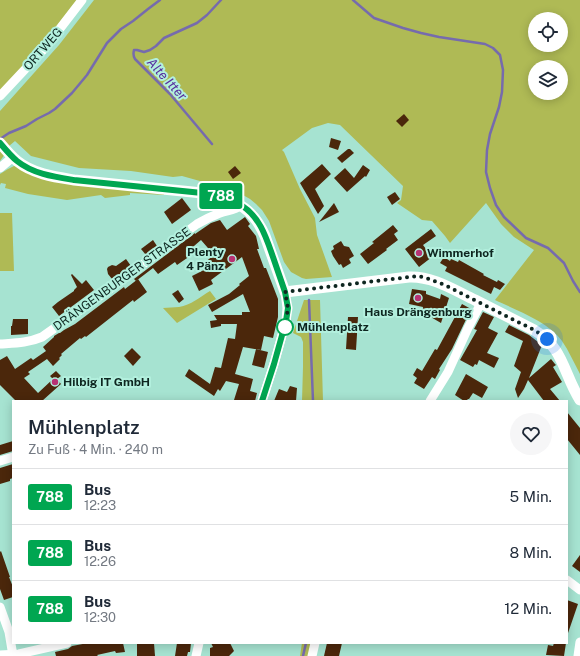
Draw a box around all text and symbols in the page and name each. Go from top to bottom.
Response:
map controls [528,12,568,100]
button: locate [528,12,568,52]
street label: ORTWEG [21,25,65,73]
water label: Alte Itter [144,55,190,103]
button: layers [528,60,568,100]
line badge: 788 [198,183,244,209]
text: 788 [207,188,235,204]
street label: DRÄNGENBURGER STRASSE [51,224,193,334]
place label: Plenty 4 Pänz [186,245,224,273]
place label: Wimmerhof [427,246,494,260]
marker: Wimmerhof [414,248,424,258]
marker: Plenty 4 Pänz [227,254,237,264]
marker: Haus Drängenburg [413,293,423,303]
place label: Haus Drängenburg [364,305,472,319]
marker: Mühlenplatz [276,318,294,336]
place label: Mühlenplatz [297,320,369,334]
your location [537,329,557,349]
place label: Hilbig IT GmbH [63,375,150,389]
marker: Hilbig IT GmbH [50,377,60,387]
button: heart [510,413,552,455]
text: Mühlenplatz [28,416,140,438]
text: Zu Fuß · 4 Min. · 240 m [28,442,163,457]
text: Bus [84,481,111,498]
text: 5 Min. [510,488,552,505]
text: 788 [36,489,64,505]
text: 12:23 [84,498,116,513]
text: Bus [84,537,111,554]
text: 8 Min. [510,544,552,561]
text: 788 [36,545,64,561]
text: 12:26 [84,554,116,569]
text: Bus [84,593,111,610]
text: 12 Min. [504,600,552,617]
text: 788 [36,601,64,617]
text: 12:30 [84,610,116,625]

